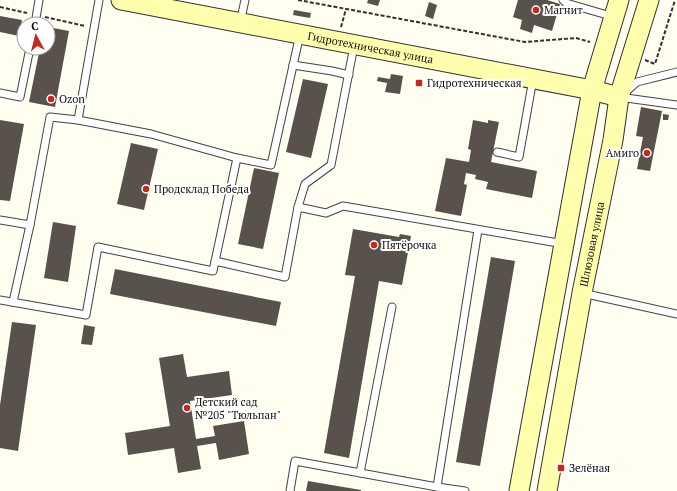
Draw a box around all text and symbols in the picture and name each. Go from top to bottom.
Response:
place label: Магнит [544,3,583,17]
marker: Магнит [531,5,541,15]
north arrow [16,16,56,56]
text: С [30,19,39,33]
street label: Гидротехническая улица [306,29,435,67]
place label: Гидротехническая [427,76,522,90]
marker: Гидротехническая [414,78,424,88]
place label: Ozon [59,92,85,106]
marker: Ozon [46,94,56,104]
place label: Амиго [606,146,639,160]
marker: Амиго [642,148,652,158]
place label: Продсклад Победа [154,182,249,196]
marker: Продсклад Победа [141,184,151,194]
street label: Шлюзовая улица [576,200,607,288]
place label: Пятёрочка [382,238,437,252]
marker: Пятёрочка [369,240,379,250]
place label: Детский сад №205 "Тюльпан" [195,395,281,422]
marker: Детский сад №205 "Тюльпан" [182,403,192,413]
place label: Зелёная [569,461,610,475]
marker: Зелёная [556,463,566,473]

